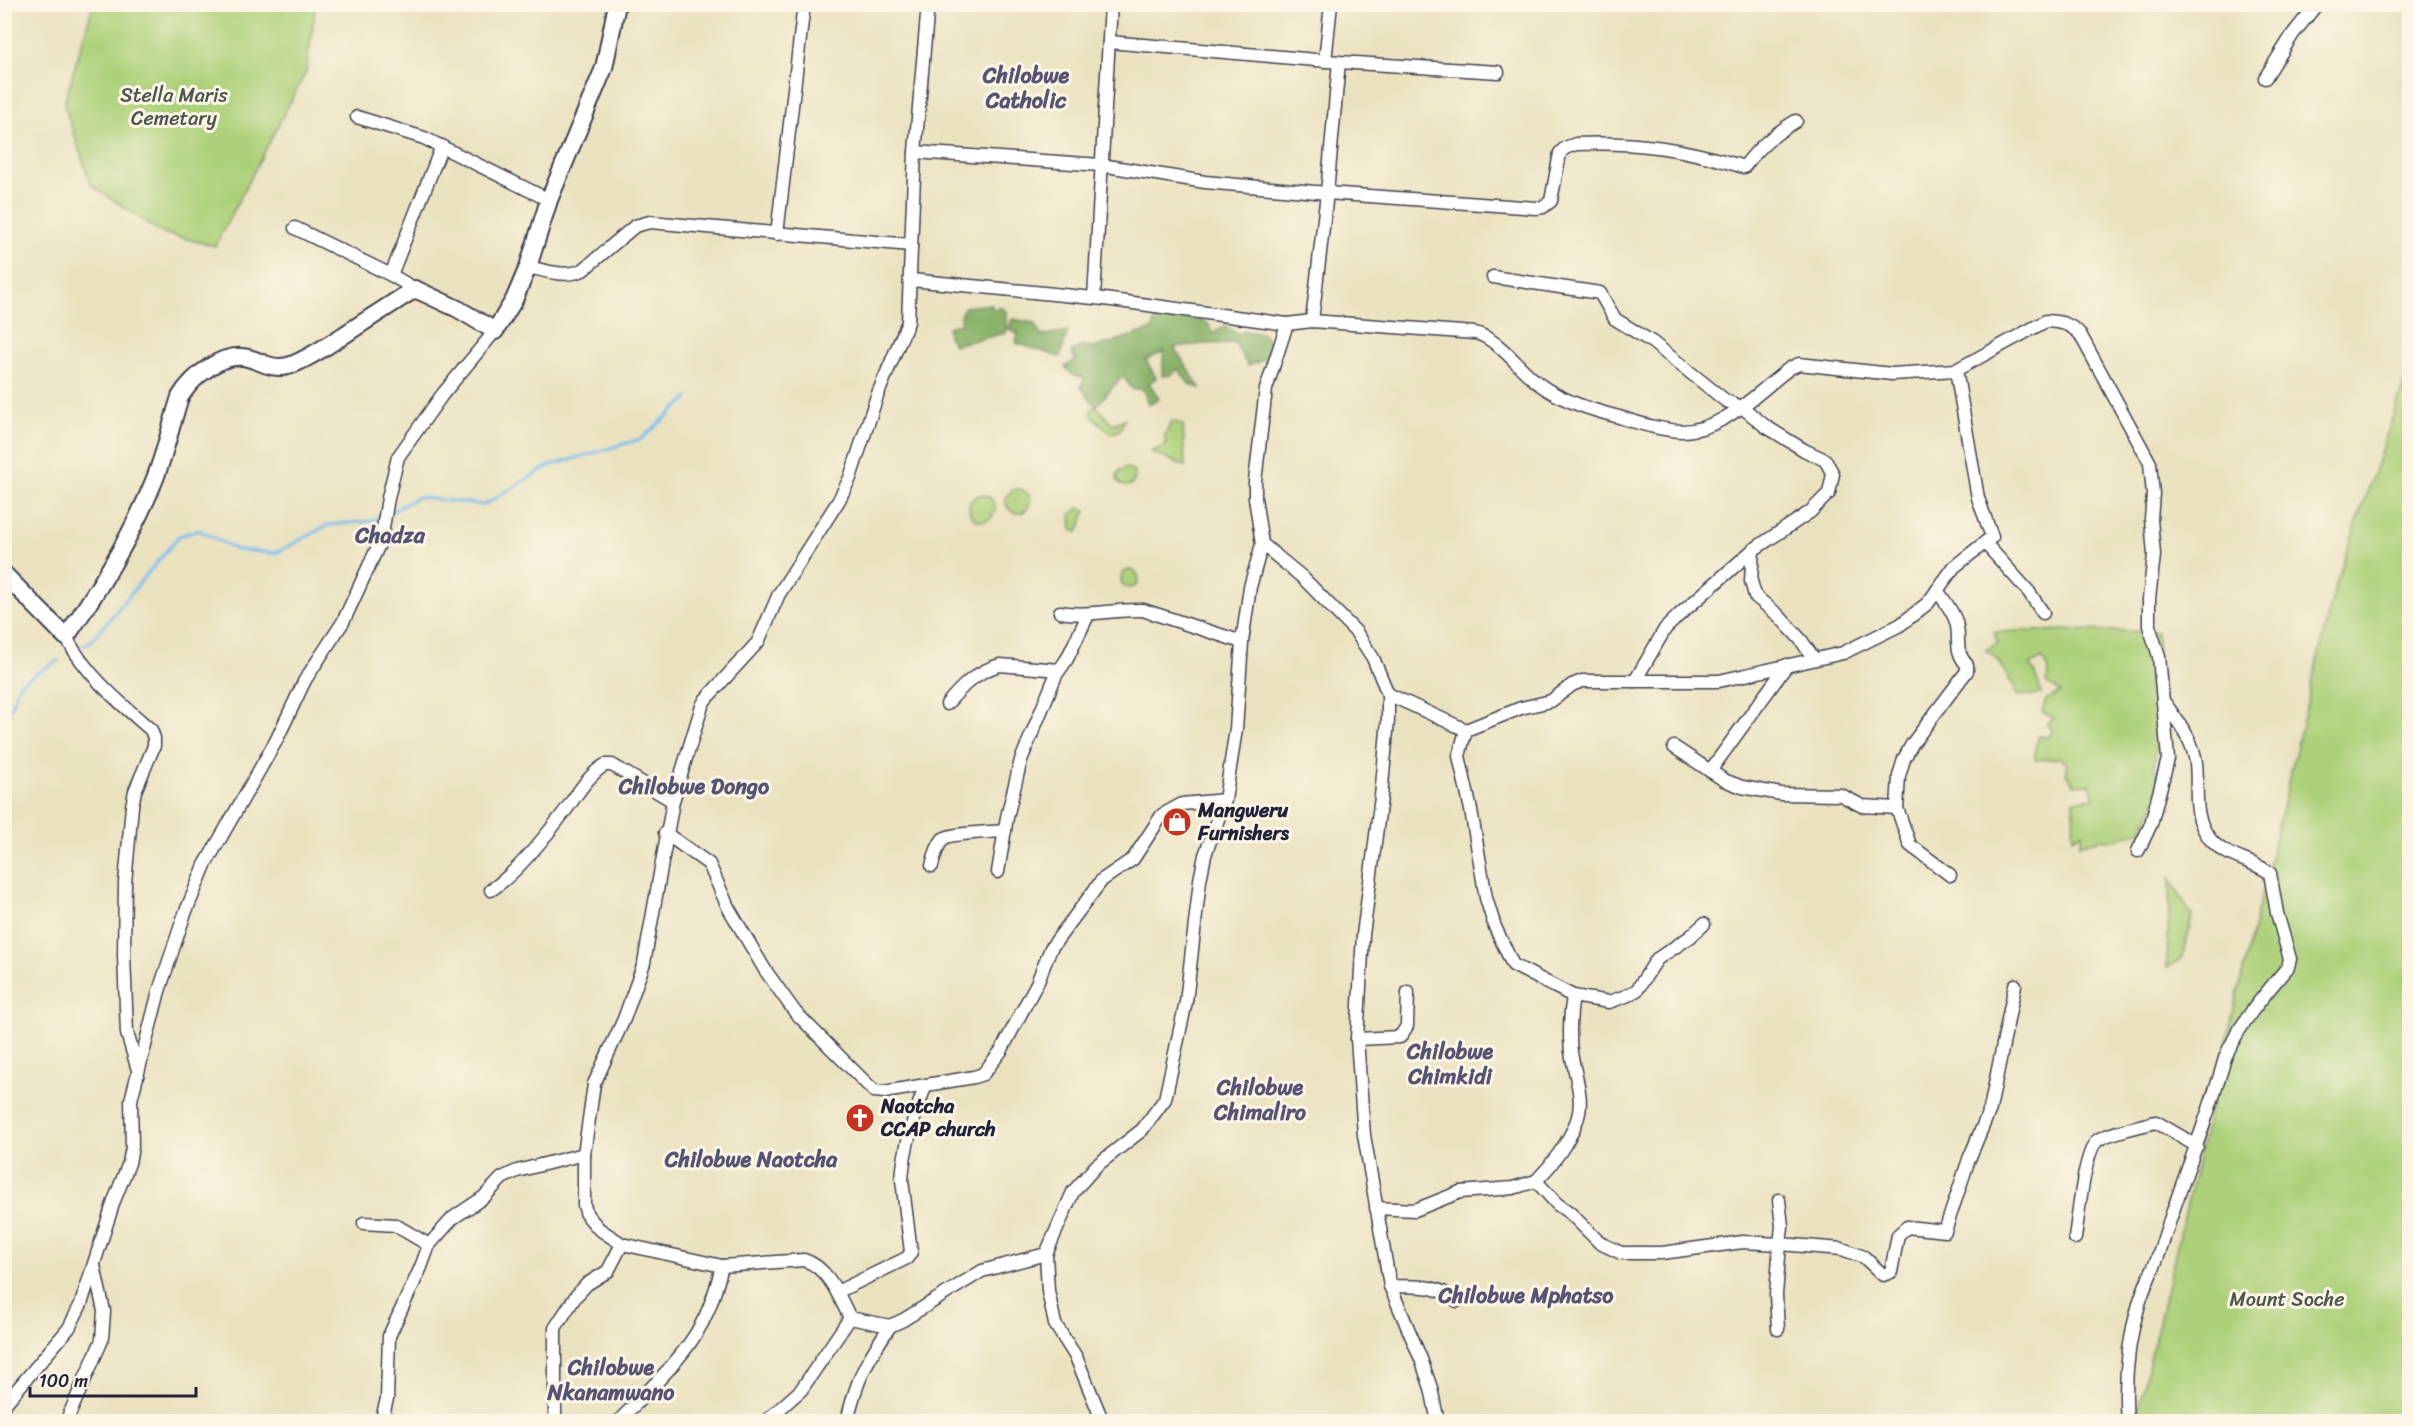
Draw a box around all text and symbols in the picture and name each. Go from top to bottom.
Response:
district label: Chilobwe Catholic [982,56,1070,120]
park label: Stella Maris Cemetary [120,78,229,136]
district label: Chadza [354,516,426,555]
district label: Chilobwe Dongo [618,767,770,806]
place label: Mangweru Furnishers [1197,793,1290,851]
shop icon: Mangweru Furnishers [1161,806,1193,838]
district label: Chilobwe Chimkidi [1406,1032,1494,1096]
district label: Chilobwe Chimaliro [1213,1068,1307,1132]
place label: Naotcha CCAP church [880,1089,996,1147]
church icon: Naotcha CCAP church [844,1102,876,1134]
district label: Chilobwe Naotcha [664,1140,838,1179]
district label: Chilobwe Mphatso [1437,1276,1614,1315]
park label: Mount Soche [2229,1282,2345,1317]
district label: Chilobwe Nkanamwano [546,1348,675,1412]
scale bar [30,1360,196,1398]
text: 100 m [39,1365,88,1397]

